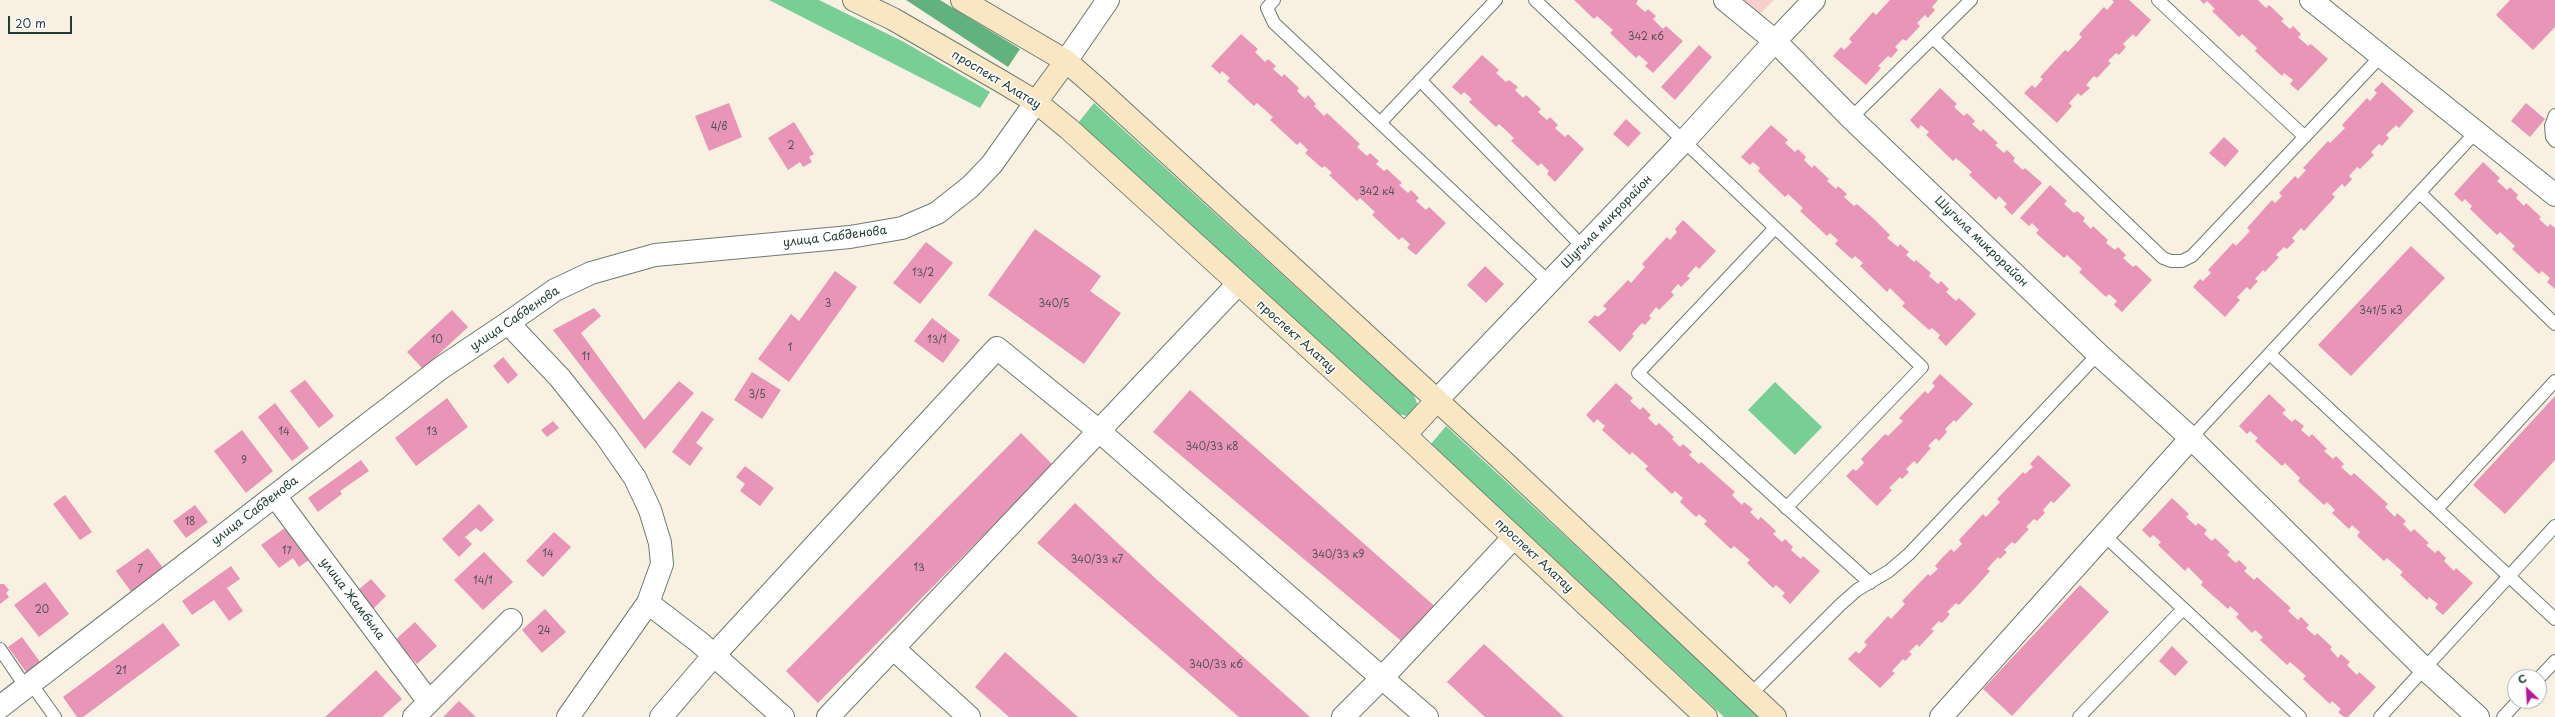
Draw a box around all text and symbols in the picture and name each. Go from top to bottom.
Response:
scale bar [10,8,74,34]
text: 20 m [15,14,46,32]
house number: 342 к6 [1628,31,1664,43]
street label: проспект Алатау [949,48,1043,112]
house number: 4/в [711,121,727,133]
house number: 2 [787,140,795,152]
street label: Шугыла микрорайон [1559,172,1655,272]
house number: 342 к4 [1359,186,1395,198]
street label: Шугыла микрорайон [1931,194,2031,290]
street label: улица Сабденова [782,223,888,251]
house number: 13/2 [912,267,934,279]
street label: улица Сабденова [468,284,562,354]
house number: 3 [825,298,831,310]
house number: 340/5 [1039,298,1069,310]
street label: проспект Алатау [1253,298,1339,376]
house number: 341/5 к3 [2359,305,2403,317]
house number: 10 [431,334,443,346]
house number: 13/1 [927,334,947,346]
house number: 1 [788,342,792,354]
house number: 11 [582,351,590,363]
house number: 3/5 [748,389,766,401]
house number: 14 [278,426,290,438]
house number: 13 [426,426,438,438]
house number: 340/33 к8 [1185,441,1239,453]
house number: 9 [241,455,247,467]
street label: улица Сабденова [209,474,301,548]
house number: 18 [185,516,195,528]
street label: проспект Алатау [1492,516,1576,596]
house number: 17 [282,545,292,557]
house number: 14 [542,548,554,560]
house number: 340/33 к9 [1312,549,1364,561]
house number: 340/33 к7 [1071,554,1123,566]
street label: улица Жамбыла [317,555,387,643]
house number: 13 [913,562,925,574]
house number: 7 [137,564,143,576]
house number: 14/1 [473,575,493,587]
house number: 20 [35,604,49,616]
house number: 24 [537,625,551,637]
house number: 340/33 к6 [1189,659,1243,671]
house number: 21 [115,665,127,677]
north arrow [2507,669,2547,709]
text: С [2515,669,2529,688]

